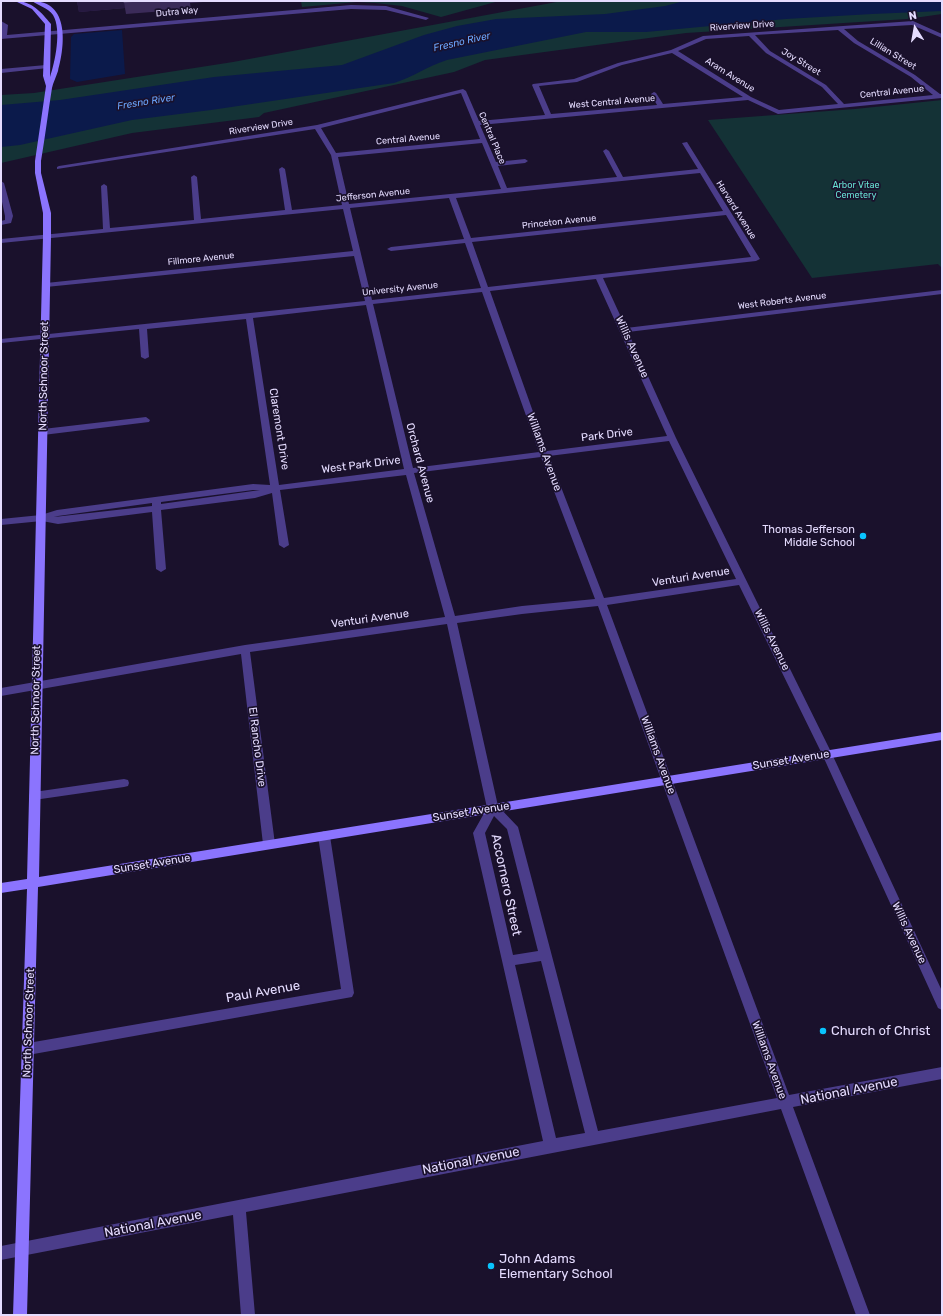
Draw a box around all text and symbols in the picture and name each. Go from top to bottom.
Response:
street label: Dutra Way [155,5,199,19]
north arrow [895,8,935,48]
text: N [907,9,918,23]
street label: Riverview Drive [709,18,775,34]
water label: Fresno River [432,30,492,54]
street label: Lillian Street [868,36,918,72]
street label: Joy Street [779,46,823,78]
street label: Aram Avenue [703,56,757,94]
street label: Central Avenue [860,83,924,101]
water label: Fresno River [116,92,176,112]
street label: West Central Avenue [568,93,656,111]
street label: Central Place [476,110,508,166]
street label: Riverview Drive [228,117,294,137]
street label: Central Avenue [376,131,440,147]
street label: Harvard Avenue [714,179,758,241]
park label: Arbor Vitae Cemetery [832,180,880,201]
street label: Jefferson Avenue [336,186,410,204]
street label: Princeton Avenue [521,213,597,231]
street label: Fillmore Avenue [167,250,235,268]
street label: University Avenue [362,280,438,298]
street label: West Roberts Avenue [737,290,827,312]
street label: Willis Avenue [612,314,652,380]
street label: North Schnoor Street [36,321,52,431]
street label: Claremont Drive [266,387,292,471]
street label: Williams Avenue [524,411,564,493]
street label: Orchard Avenue [403,422,437,504]
street label: Park Drive [580,425,634,445]
street label: West Park Drive [321,454,401,476]
place label: Thomas Jefferson Middle School [762,523,855,549]
marker: Thomas Jefferson Middle School [858,531,868,541]
street label: Venturi Avenue [651,564,731,590]
street label: Venturi Avenue [330,607,410,631]
street label: Willis Avenue [752,607,792,673]
street label: North Schnoor Street [28,645,44,755]
street label: El Rancho Drive [246,706,268,788]
street label: Williams Avenue [638,714,678,796]
street label: Sunset Avenue [752,747,830,773]
street label: Sunset Avenue [432,799,510,825]
street label: Accornero Street [488,833,524,937]
street label: Sunset Avenue [113,851,191,877]
street label: Willis Avenue [889,900,929,966]
street label: North Schnoor Street [20,968,38,1078]
street label: Paul Avenue [225,978,301,1006]
street label: Williams Avenue [749,1019,789,1101]
place label: Church of Christ [831,1023,930,1039]
marker: Church of Christ [818,1026,828,1036]
street label: National Avenue [799,1074,899,1108]
street label: National Avenue [421,1144,521,1178]
street label: National Avenue [103,1207,203,1241]
place label: John Adams Elementary School [499,1251,613,1282]
marker: John Adams Elementary School [486,1261,496,1271]

